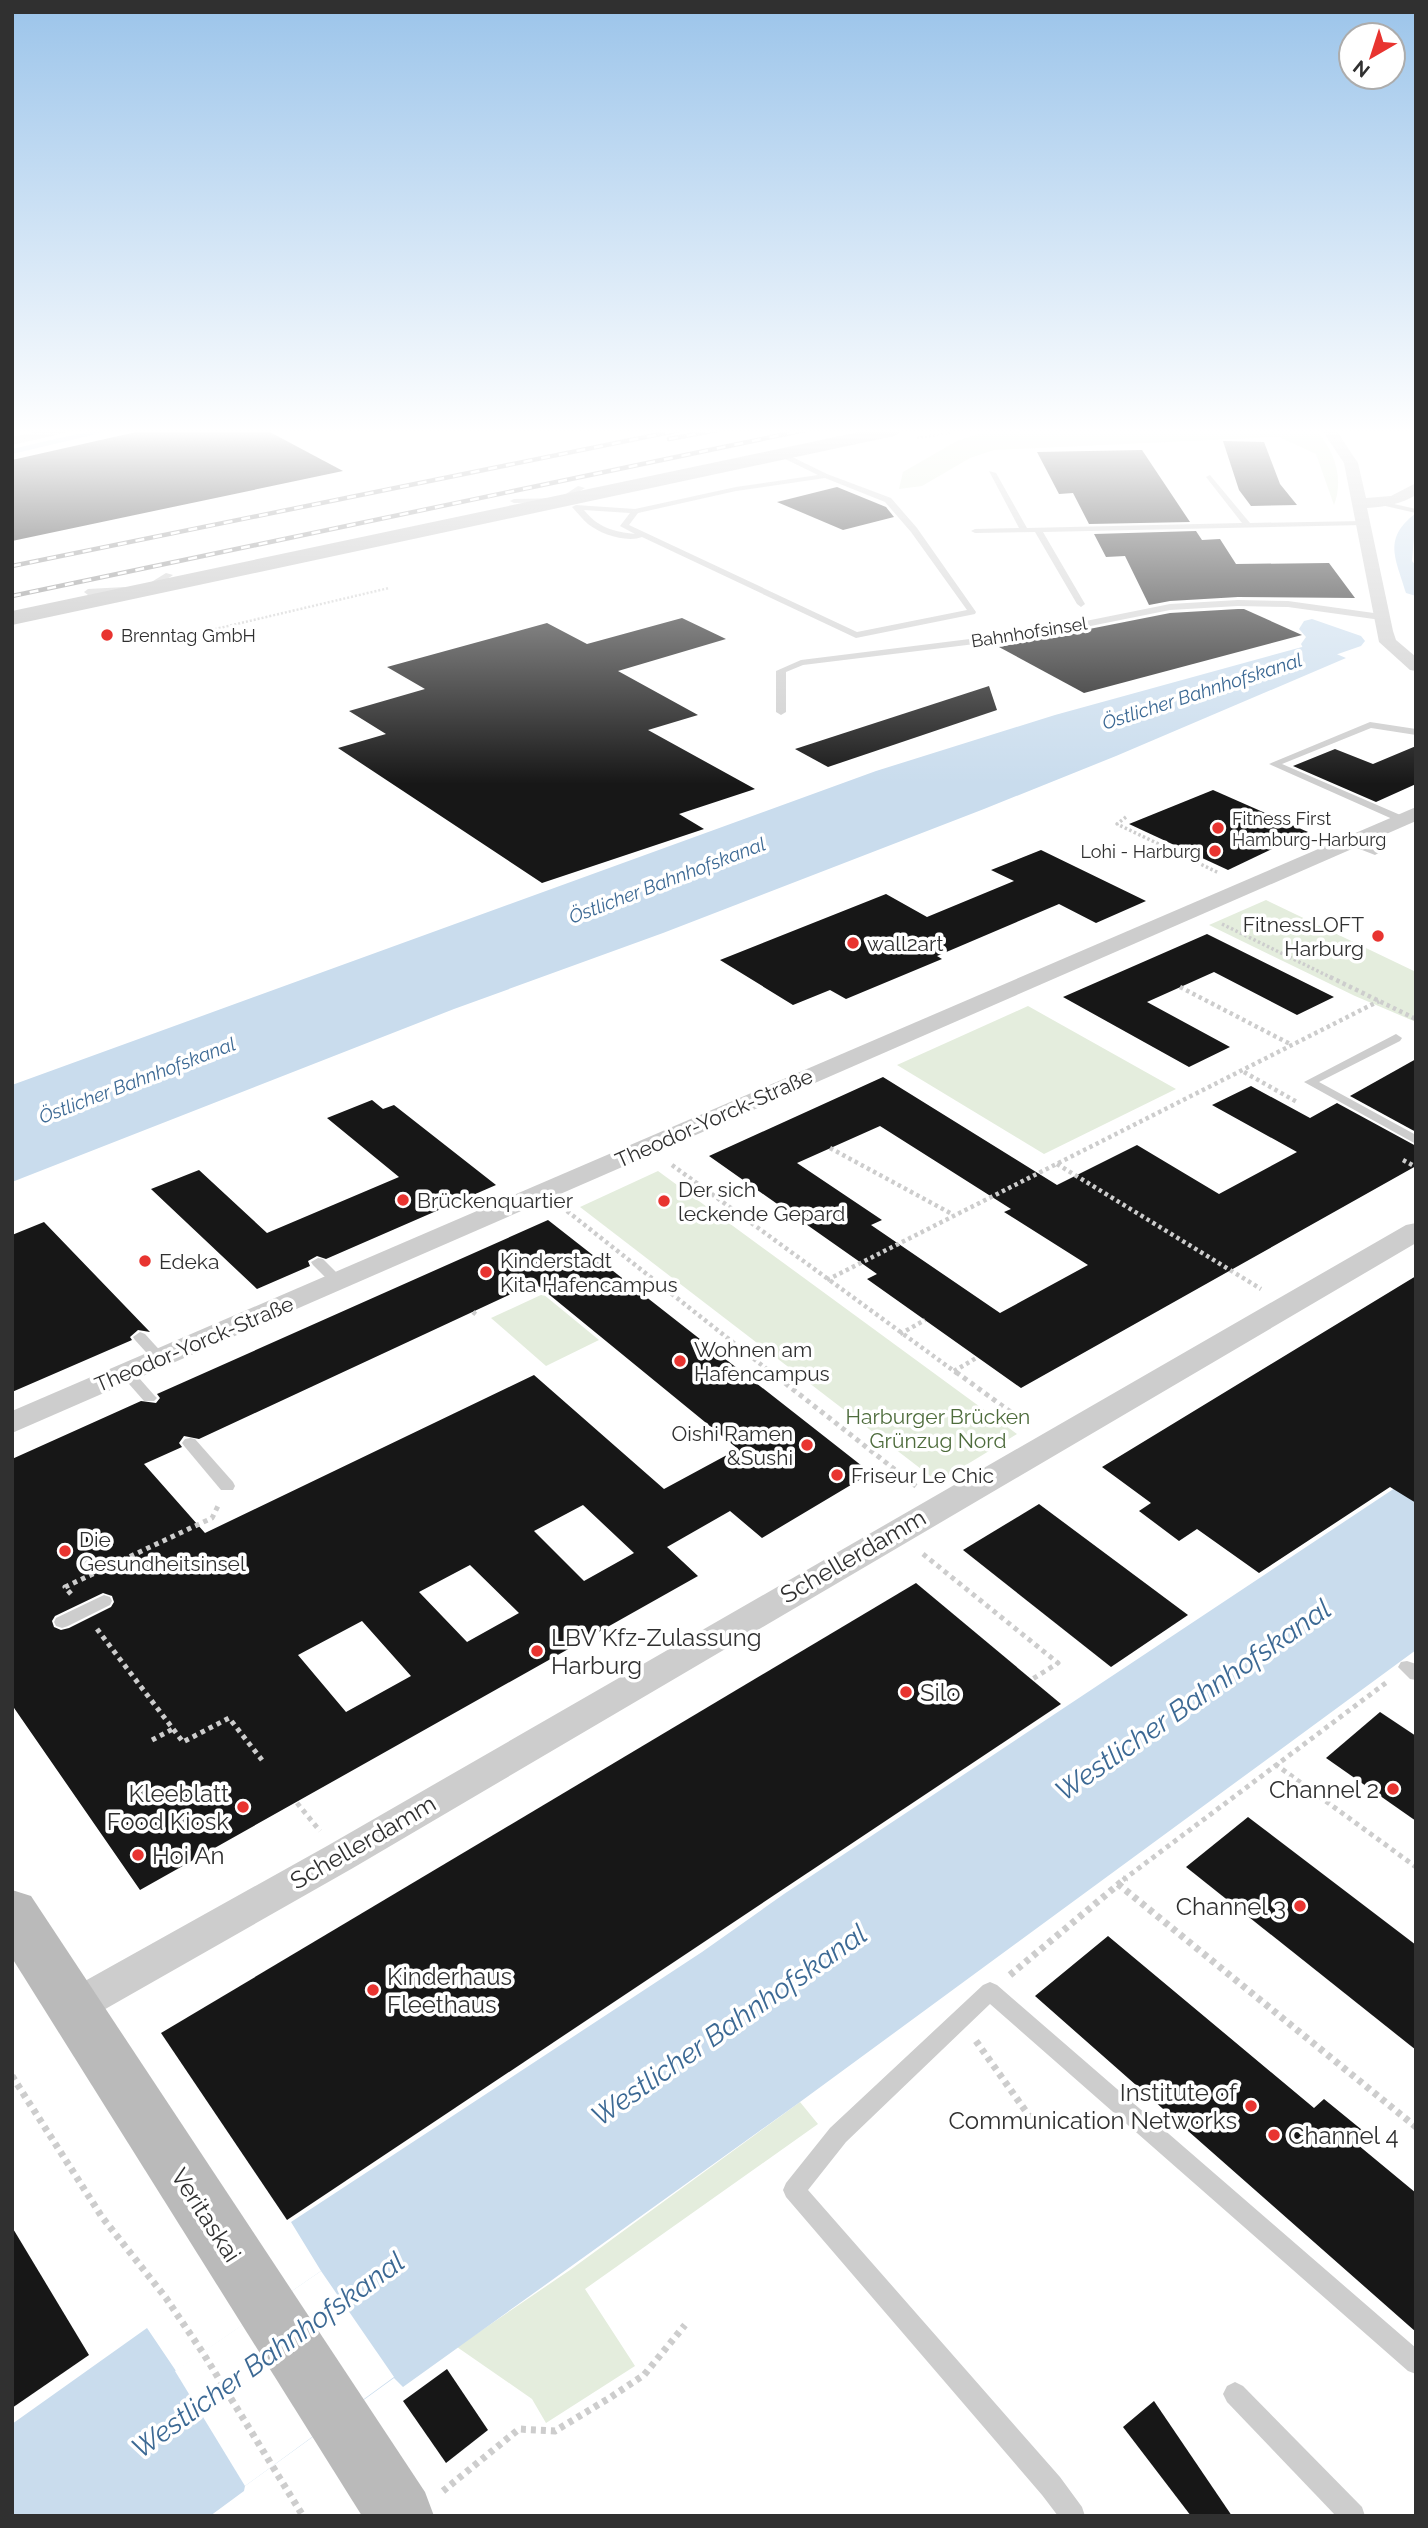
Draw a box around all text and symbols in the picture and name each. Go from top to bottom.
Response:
north arrow [1337,21,1407,91]
text: N [1349,56,1374,82]
street label: Bahnhofsinsel [970,612,1089,652]
place label: Brenntag GmbH [121,625,256,646]
marker: Brenntag GmbH [99,627,115,643]
water label: Östlicher Bahnhofskanal [1099,648,1305,734]
place label: Fitness First Hamburg-Harburg [1232,808,1386,850]
marker: Fitness First Hamburg-Harburg [1210,820,1226,836]
water label: Östlicher Bahnhofskanal [565,832,769,928]
place label: Lohi - Harburg [1080,841,1201,862]
marker: Lohi - Harburg [1207,843,1223,859]
place label: FitnessLOFT Harburg [1243,912,1364,961]
marker: FitnessLOFT Harburg [1370,928,1386,944]
place label: wall2art [867,931,943,956]
marker: wall2art [845,935,861,951]
water label: Östlicher Bahnhofskanal [35,1032,239,1128]
street label: Theodor-Yorck-Straße [611,1063,817,1173]
place label: Der sich leckende Gepard [678,1177,845,1226]
place label: Brückenquartier [417,1188,574,1213]
marker: Brückenquartier [395,1192,411,1208]
marker: Der sich leckende Gepard [656,1193,672,1209]
place label: Kinderstadt Kita Hafencampus [500,1248,678,1297]
place label: Edeka [159,1249,219,1274]
marker: Edeka [137,1253,153,1269]
marker: Kinderstadt Kita Hafencampus [478,1264,494,1280]
street label: Theodor-Yorck-Straße [91,1291,297,1397]
place label: Wohnen am Hafencampus [694,1337,830,1386]
marker: Wohnen am Hafencampus [672,1353,688,1369]
park label: Harburger Brücken Grünzug Nord [846,1404,1030,1453]
place label: Oishi Ramen &Sushi [671,1421,793,1470]
marker: Oishi Ramen &Sushi [799,1437,815,1453]
place label: Friseur Le Chic [851,1463,994,1488]
marker: Friseur Le Chic [829,1467,845,1483]
street label: Schellerdamm [775,1503,931,1609]
place label: Die Gesundheitsinsel [79,1527,246,1576]
marker: Die Gesundheitsinsel [57,1543,73,1559]
water label: Westlicher Bahnhofskanal [1049,1592,1337,1808]
place label: LBV Kfz-Zulassung Harburg [551,1623,761,1680]
marker: LBV Kfz-Zulassung Harburg [529,1643,545,1659]
place label: Silo [920,1678,961,1707]
marker: Silo [898,1684,914,1700]
place label: Channel 2 [1269,1775,1379,1804]
place label: Kleeblatt Food Kiosk [107,1779,229,1836]
marker: Channel 2 [1385,1781,1401,1797]
street label: Schellerdamm [285,1789,441,1895]
marker: Kleeblatt Food Kiosk [235,1799,251,1815]
place label: Hoi An [152,1841,225,1870]
marker: Hoi An [130,1847,146,1863]
place label: Channel 3 [1176,1892,1286,1921]
marker: Channel 3 [1292,1898,1308,1914]
water label: Westlicher Bahnhofskanal [585,1917,873,2133]
place label: Kinderhaus Fleethaus [387,1962,512,2019]
marker: Kinderhaus Fleethaus [365,1982,381,1998]
place label: Institute of Communication Networks [948,2078,1238,2135]
marker: Institute of Communication Networks [1243,2098,1259,2114]
place label: Channel 4 [1288,2121,1399,2150]
marker: Channel 4 [1266,2127,1282,2143]
street label: Veritaskai [165,2163,247,2267]
water label: Westlicher Bahnhofskanal [125,2245,411,2465]

